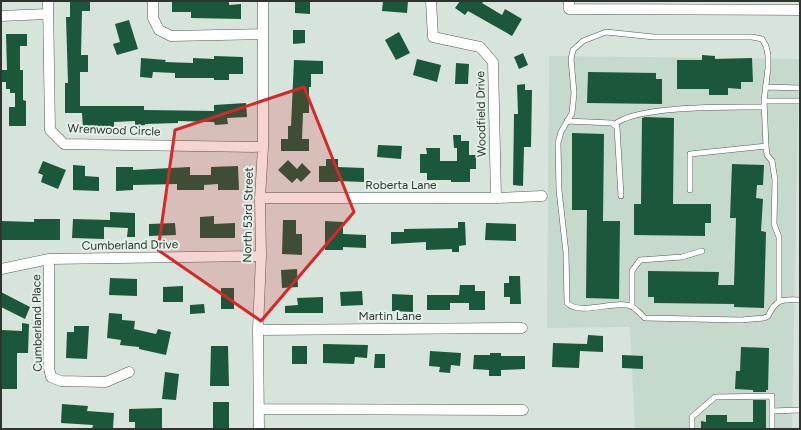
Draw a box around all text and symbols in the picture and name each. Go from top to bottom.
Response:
street label: Woodfield Drive [473,70,489,157]
street label: Wrenwood Circle [67,121,161,139]
street label: North 53rd Street [240,167,256,263]
street label: Roberta Lane [365,178,437,192]
street label: Cumberland Drive [82,237,179,253]
street label: Cumberland Place [29,274,45,372]
street label: Martin Lane [359,309,422,323]

